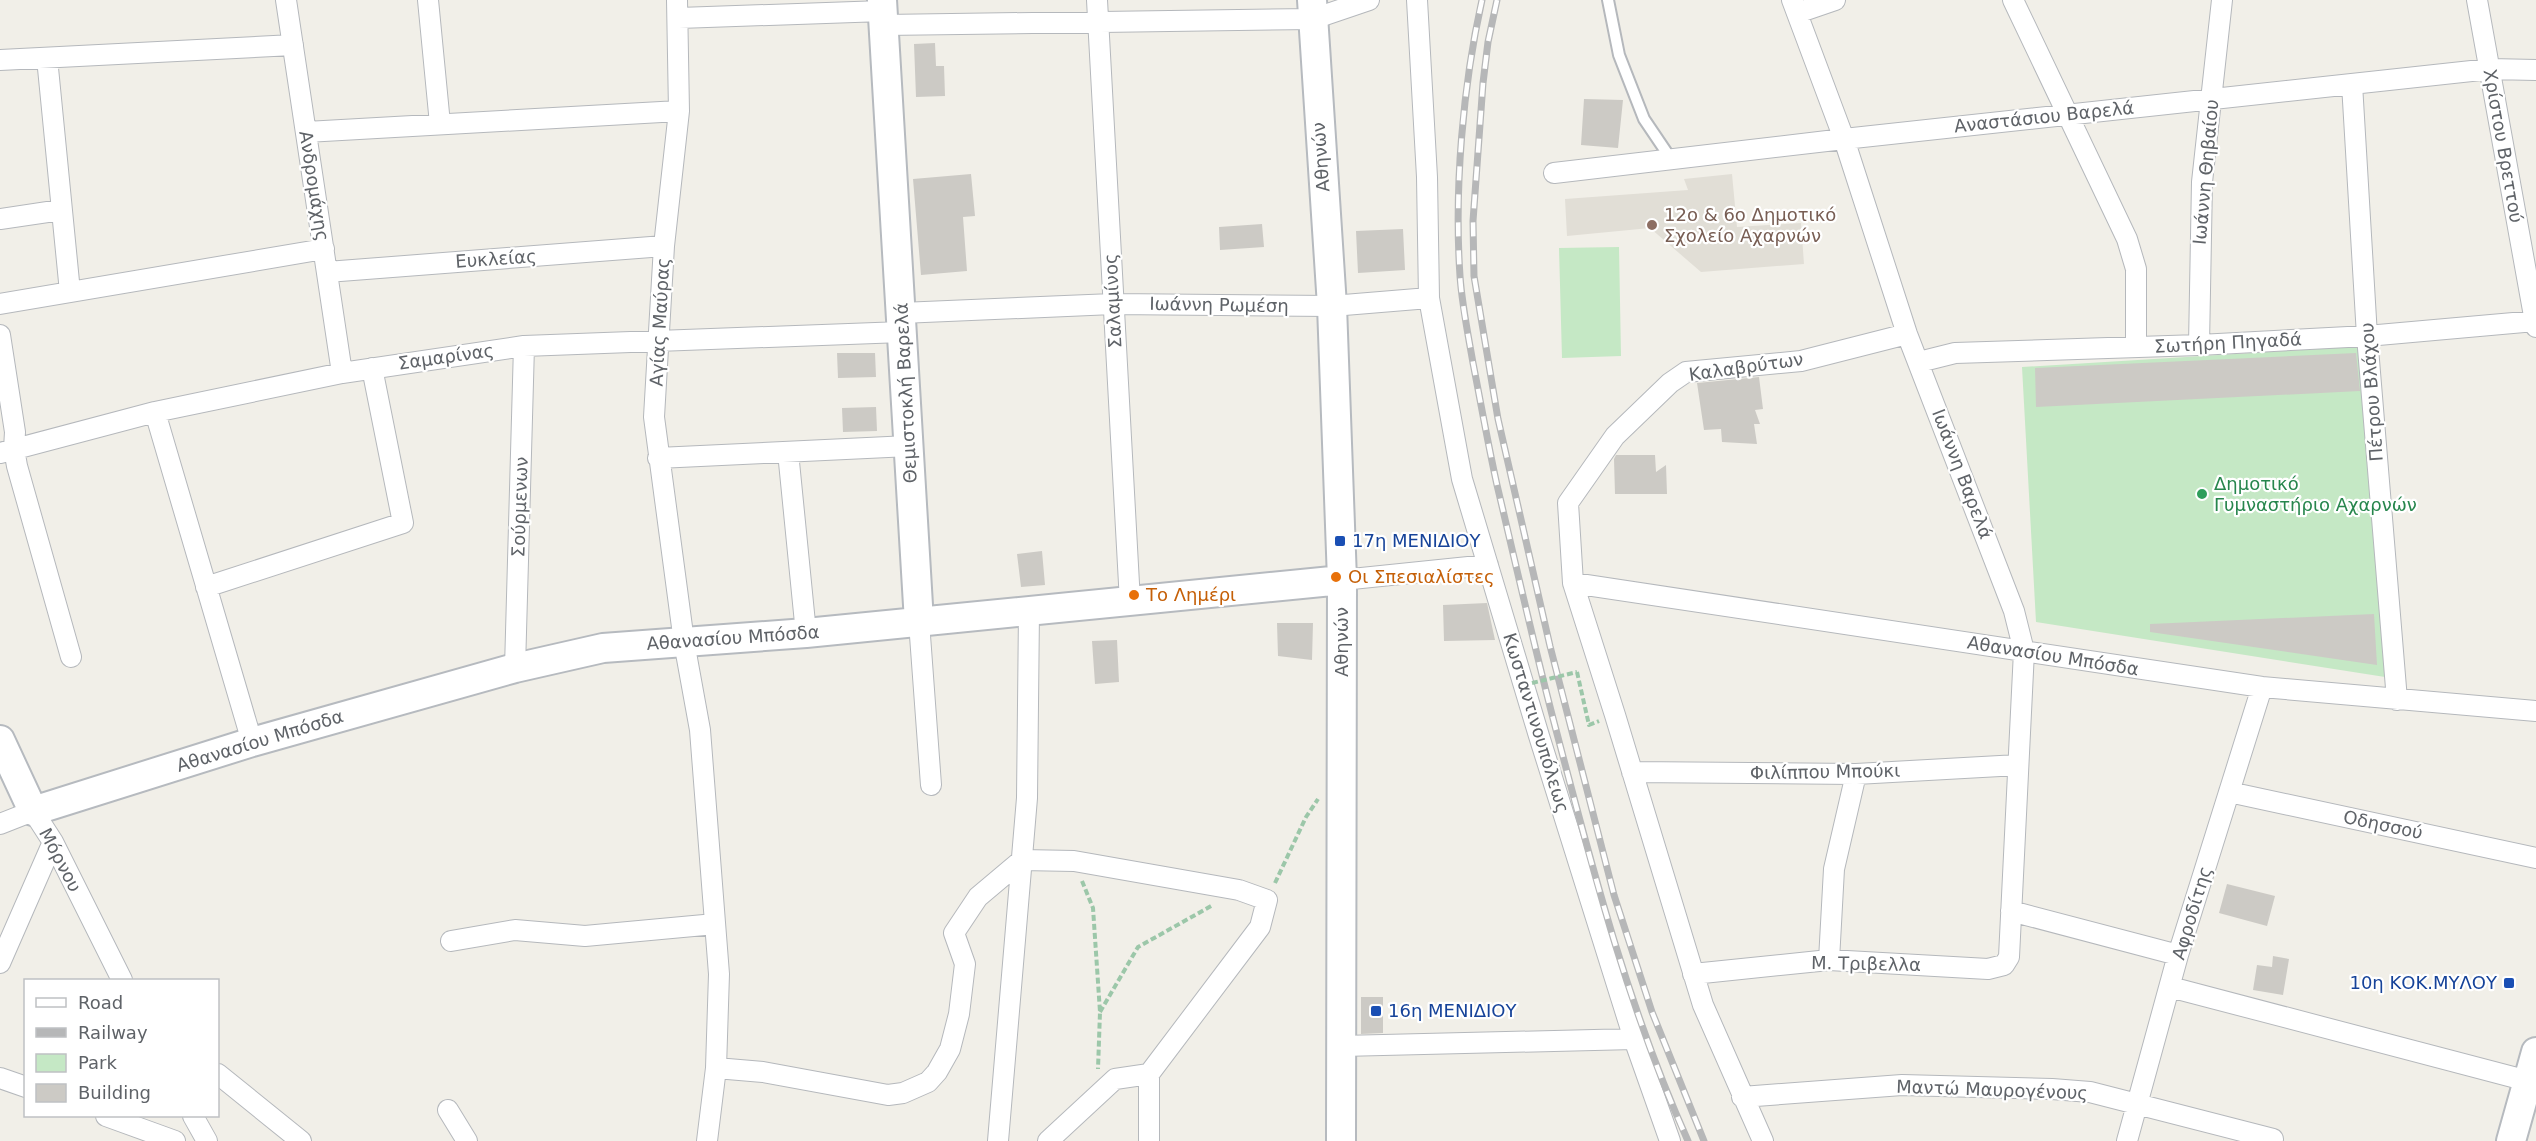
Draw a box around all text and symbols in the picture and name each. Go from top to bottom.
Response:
street label: Χρίστου Βρεττού [2480,67,2527,224]
street label: Αναστάσιου Βαρελά [1953,97,2135,136]
street label: Ιωάννη Θηβαίου [2189,98,2222,246]
street label: Αθηνών [1308,121,1333,193]
street label: Ανδρομάχης [295,129,334,243]
place label: 12ο & 6ο Δημοτικό Σχολείο Αχαρνών [1664,204,1836,246]
marker: 12ο & 6ο Δημοτικό Σχολείο Αχαρνών [1645,218,1659,232]
street label: Ευκλείας [455,245,537,272]
street label: Σαλαμίνος [1100,253,1125,349]
street label: Αγίας Μαύρας [646,257,673,387]
street label: Ιωάννη Ρωμέση [1149,293,1289,316]
street label: Θεμιστοκλή Βαρελά [890,302,921,484]
street label: Πέτρου Βλάχου [2356,322,2387,462]
street label: Σωτήρη Πηγαδά [2154,328,2302,357]
street label: Σαμαρίνας [397,339,495,374]
street label: Καλαβρύτων [1687,348,1805,385]
street label: Ιωάννη Βαρελά [1928,406,1997,542]
street label: Σούρμενων [507,456,532,558]
place label: Δημοτικό Γυμναστήριο Αχαρνών [2214,473,2417,515]
marker: Δημοτικό Γυμναστήριο Αχαρνών [2195,487,2209,501]
place label: 17η ΜΕΝΙΔΙΟΥ [1352,530,1482,551]
marker: 17η ΜΕΝΙΔΙΟΥ [1333,534,1347,548]
place label: Οι Σπεσιαλίστες [1348,566,1495,587]
marker: Οι Σπεσιαλίστες [1329,570,1343,584]
place label: Το Λημέρι [1145,584,1236,605]
marker: Το Λημέρι [1127,588,1141,602]
street label: Αθηνών [1331,607,1352,677]
street label: Αθανασίου Μπόσδα [646,621,820,654]
street label: Κωσταντινουπόλεως [1499,630,1574,815]
street label: Αθανασίου Μπόσδα [1966,632,2140,679]
street label: Αθανασίου Μπόσδα [174,705,346,776]
street label: Φιλίππου Μπούκι [1750,760,1900,783]
street label: Οδησσού [2341,806,2425,843]
street label: Μόρνου [35,824,86,895]
street label: Αφροδίτης [2167,864,2216,962]
street label: Μ. Τριβελλα [1811,952,1921,975]
place label: 10η ΚΟΚ.ΜΥΛΟΥ [2349,972,2498,993]
marker: 10η ΚΟΚ.ΜΥΛΟΥ [2502,976,2516,990]
legend [24,979,219,1117]
text: Road [78,992,123,1013]
place label: 16η ΜΕΝΙΔΙΟΥ [1388,1000,1518,1021]
marker: 16η ΜΕΝΙΔΙΟΥ [1369,1004,1383,1018]
text: Railway [78,1022,148,1043]
text: Park [78,1052,117,1073]
street label: Μαντώ Μαυρογένους [1896,1076,2088,1103]
text: Building [78,1082,151,1103]

